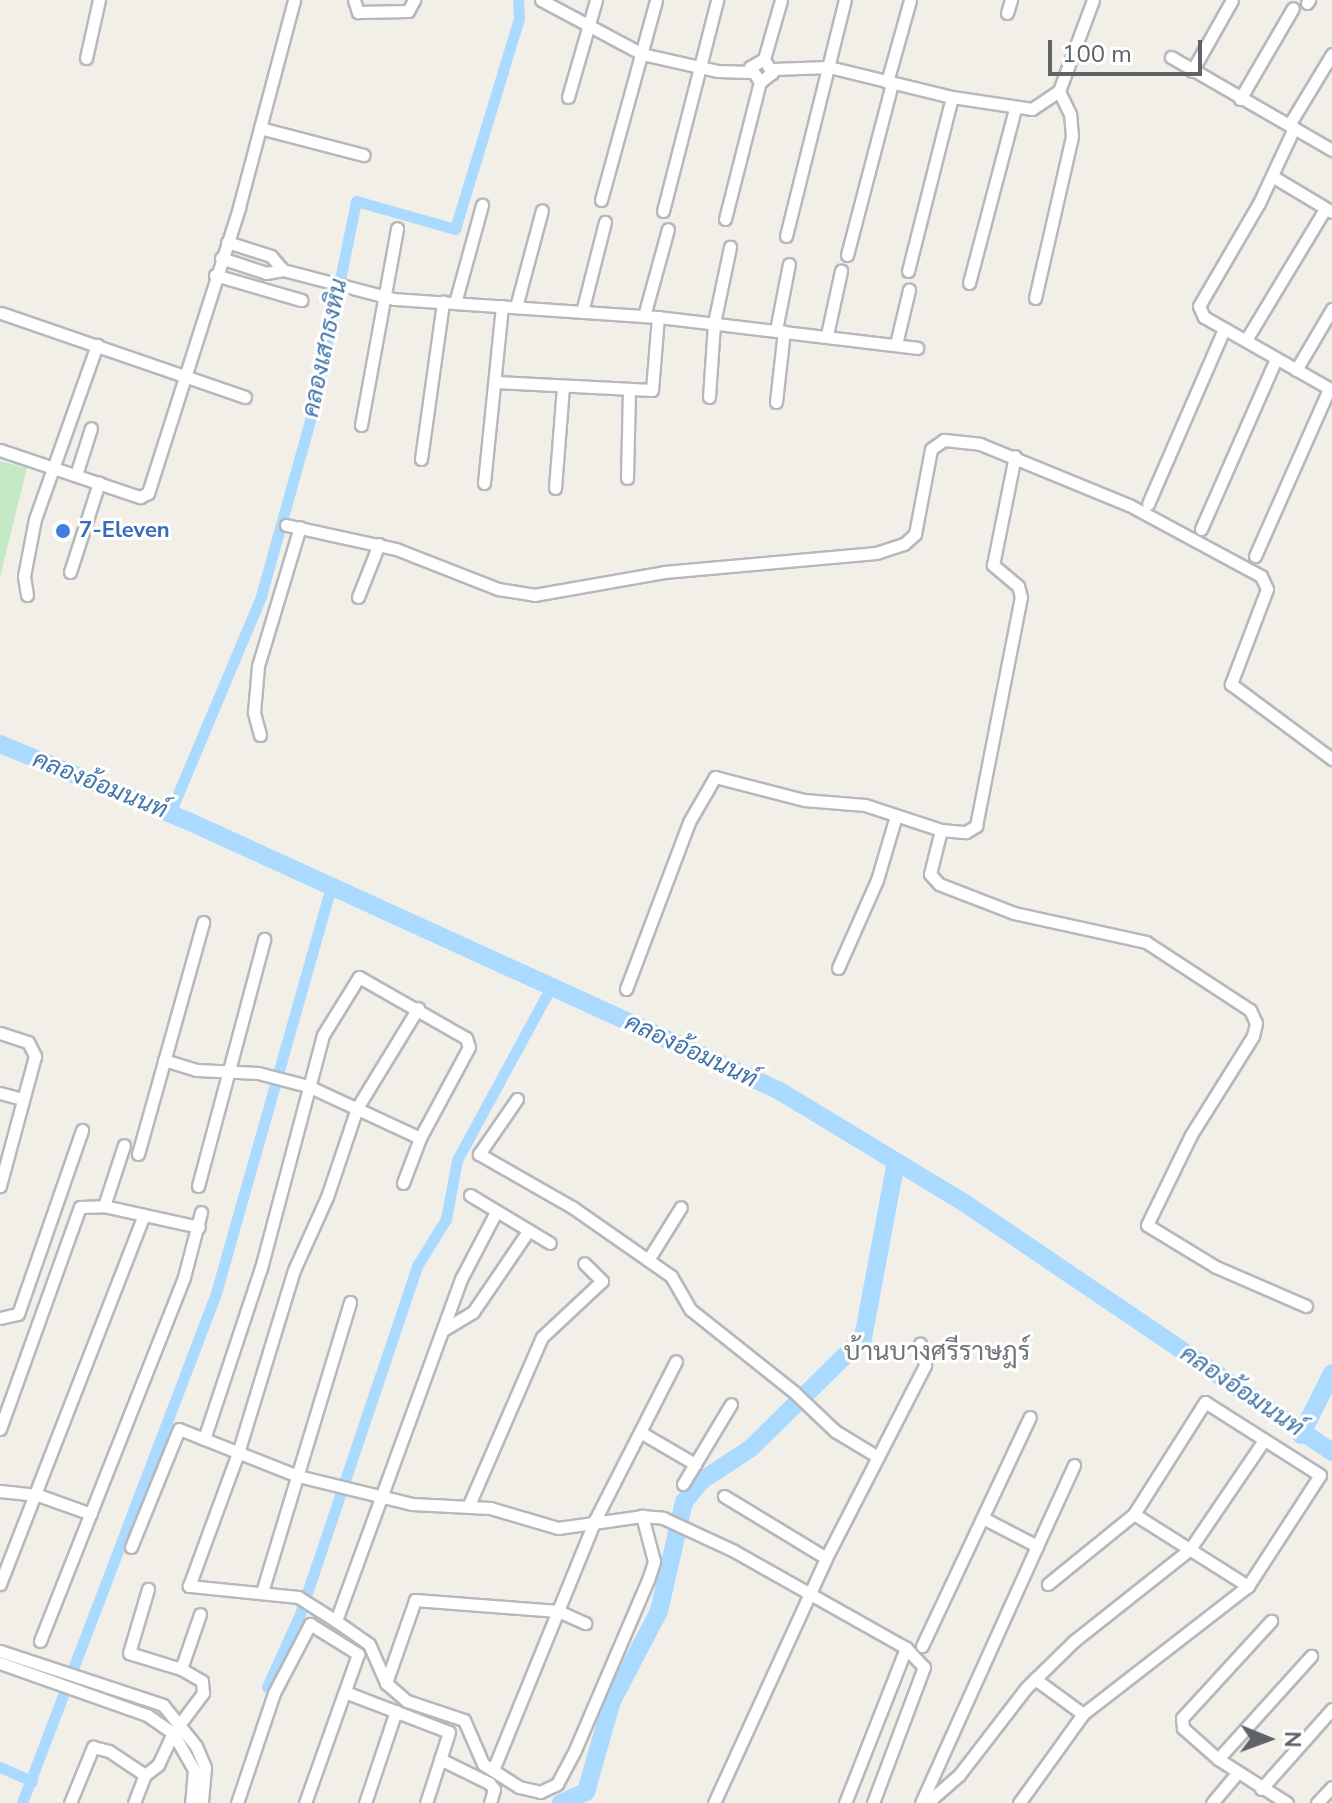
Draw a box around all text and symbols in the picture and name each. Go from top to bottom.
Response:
scale bar [1052,24,1206,74]
text: 100 m [1062,38,1132,70]
water label: คลองเสาธงหิน [296,276,354,420]
place label: 7-Eleven [79,518,170,544]
marker: 7-Eleven [54,522,72,540]
water label: คลองอ้อมนนท์ [28,745,172,825]
water label: คลองอ้อมนนท์ [620,1008,762,1094]
district label: บ้านบางศรีราษฎร์ [844,1336,1030,1368]
water label: คลองอ้อมนนท์ [1175,1339,1309,1443]
north arrow [1228,1699,1308,1779]
text: N [1277,1731,1307,1748]

